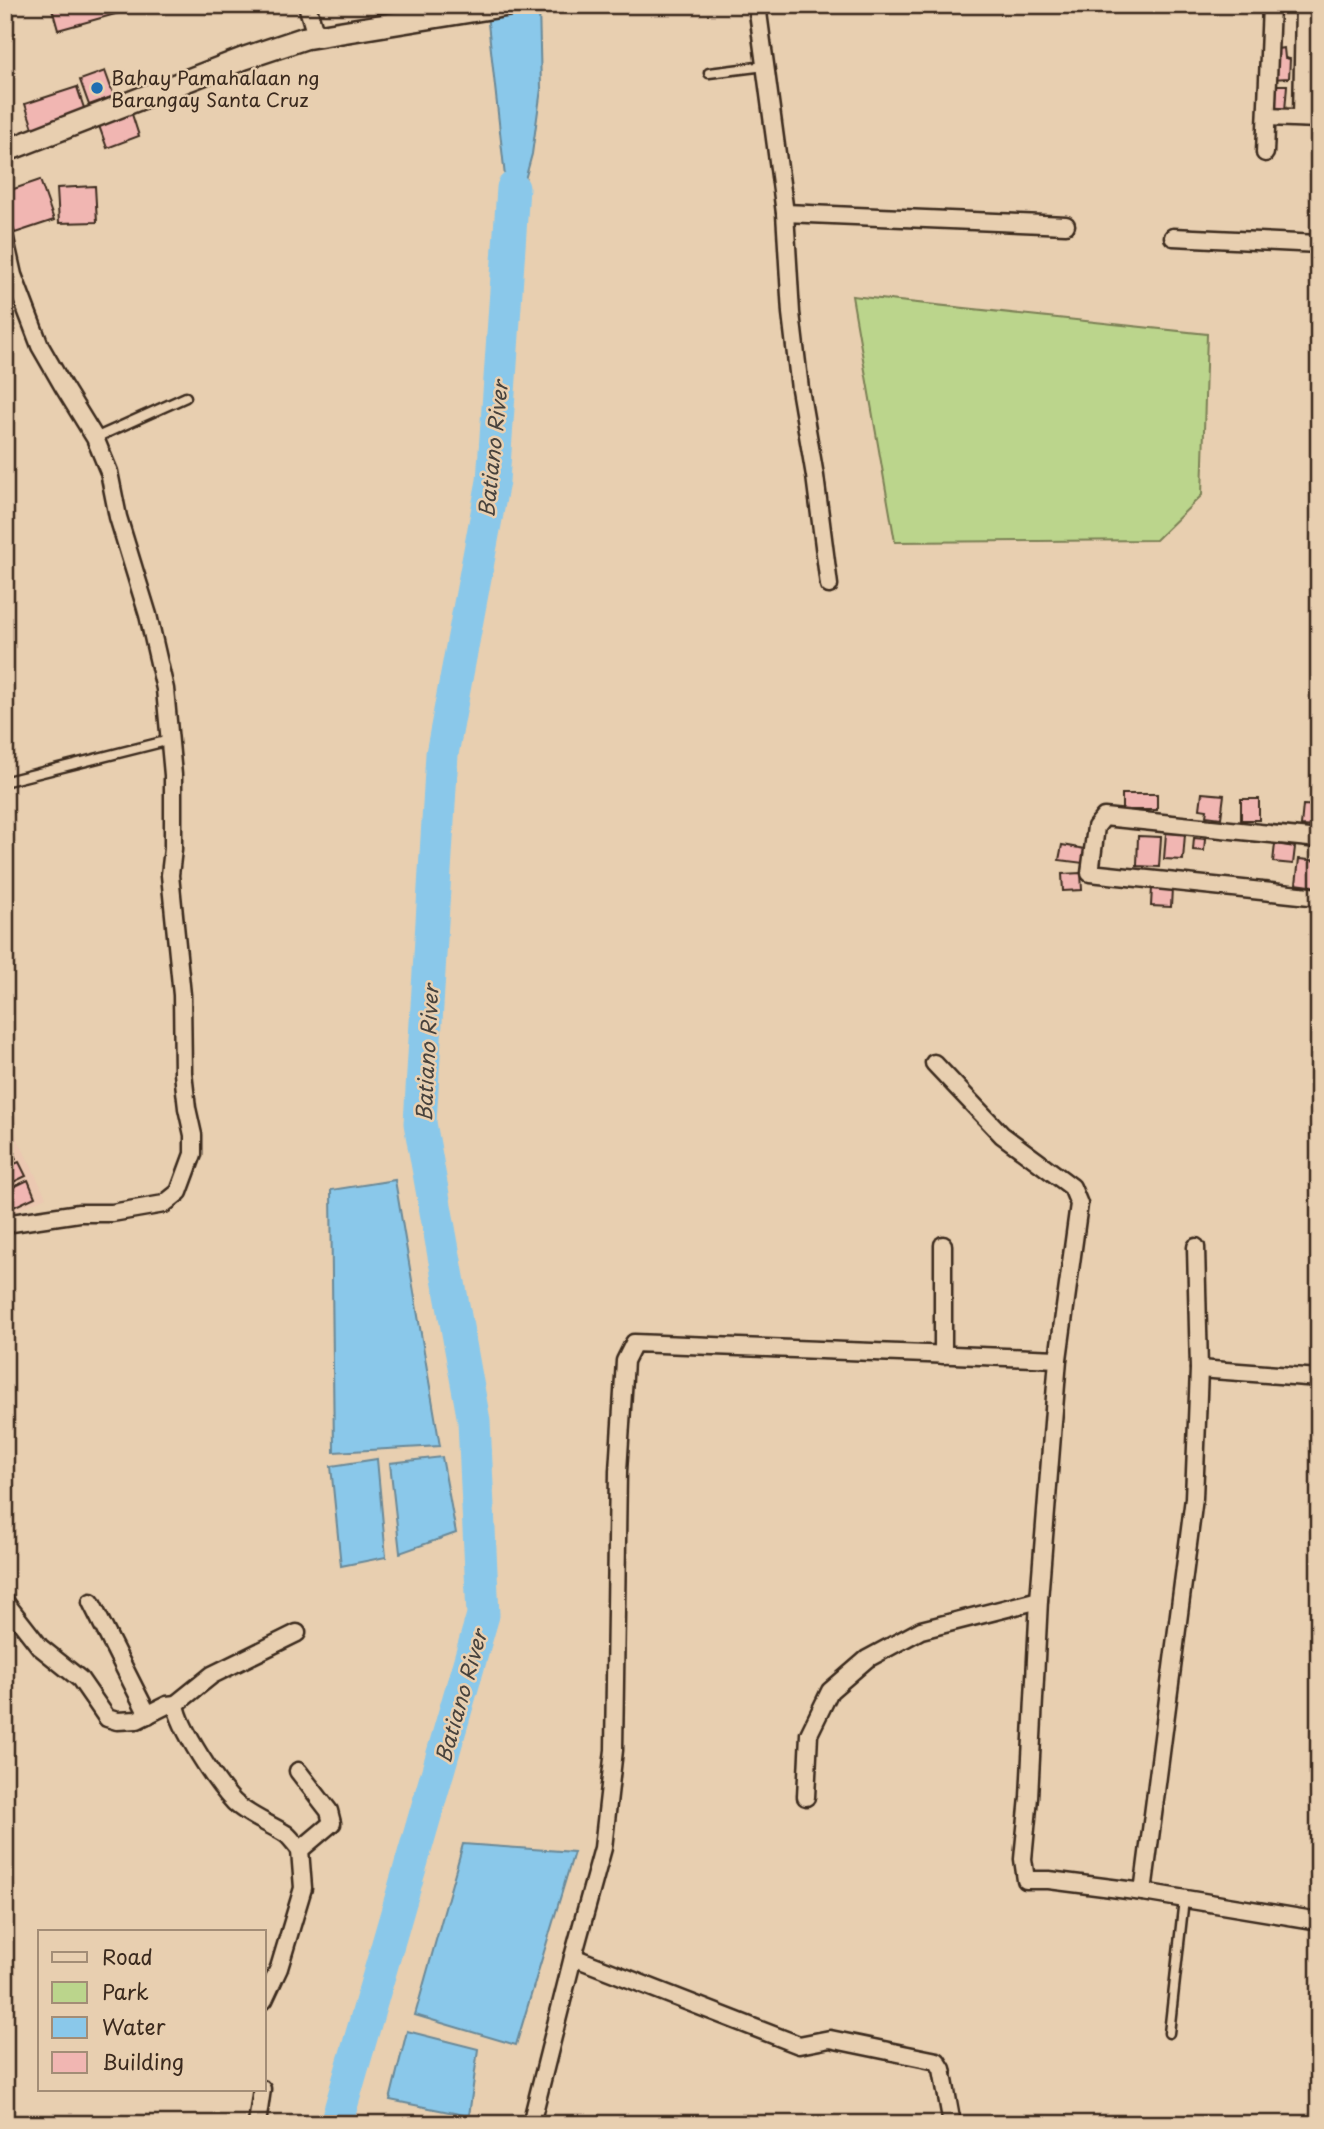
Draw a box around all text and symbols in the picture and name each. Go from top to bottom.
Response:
place label: Bahay Pamahalaan ng Barangay Santa Cruz [111,63,320,113]
marker: Bahay Pamahalaan ng Barangay Santa Cruz [89,80,105,96]
water label: Batiano River [469,377,515,519]
water label: Batiano River [406,981,446,1122]
water label: Batiano River [426,1623,495,1766]
legend [38,1930,266,2090]
text: Road [102,1940,153,1972]
text: Park [102,1975,149,2007]
text: Water [102,2010,166,2042]
text: Building [102,2045,184,2077]

